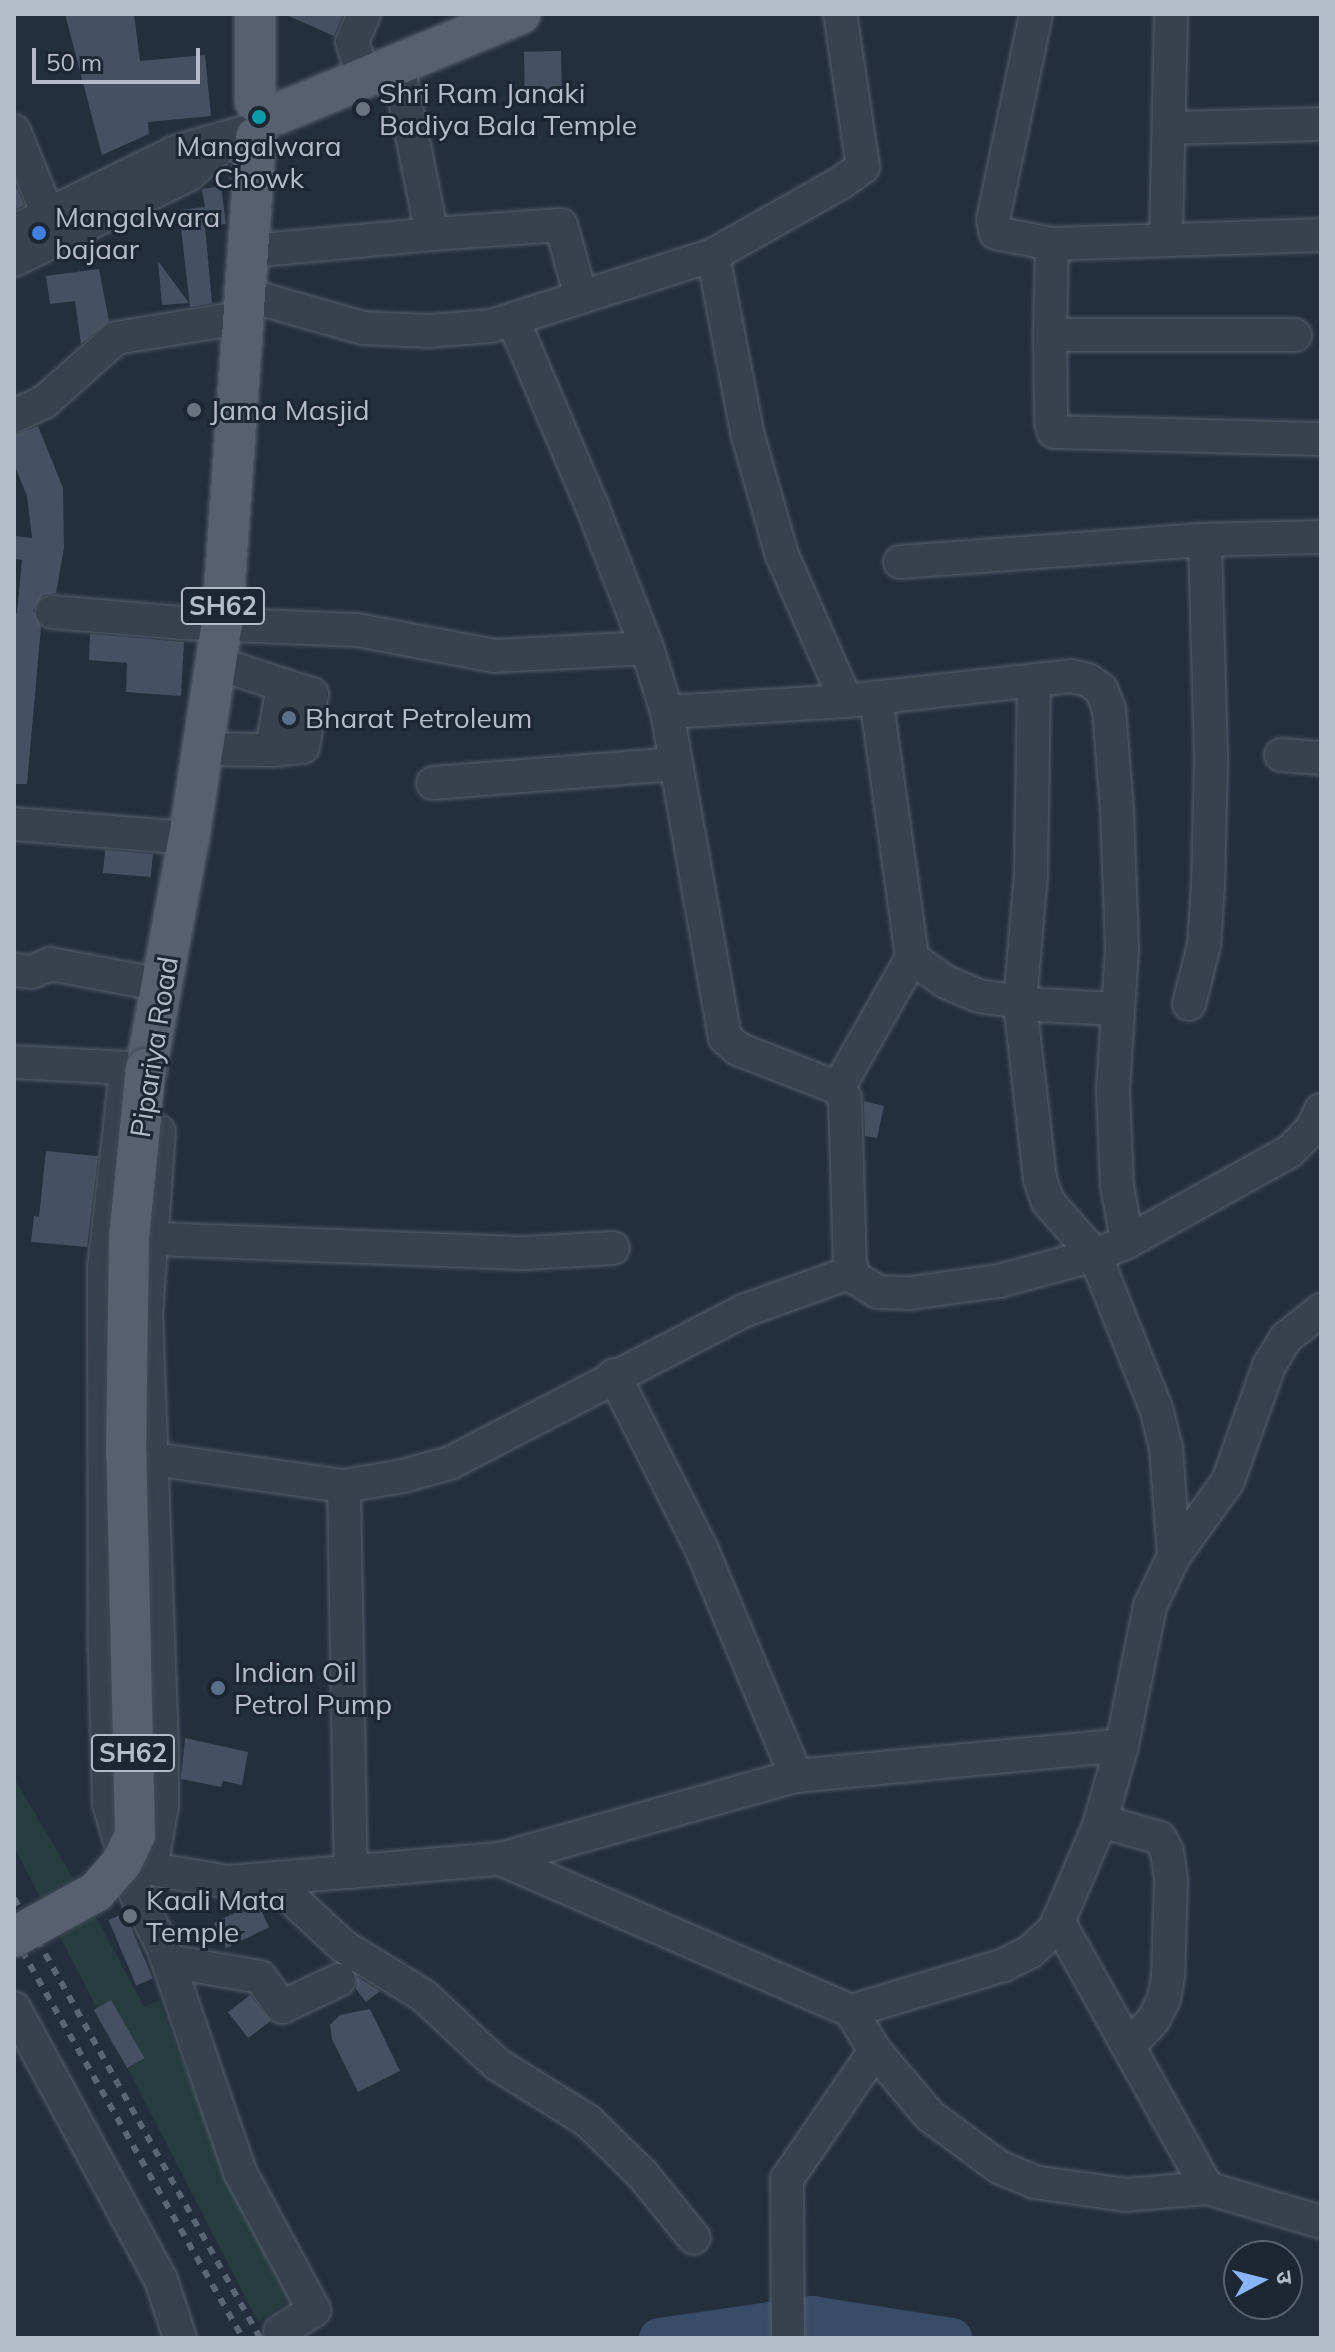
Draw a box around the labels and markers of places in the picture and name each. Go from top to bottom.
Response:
place label: Shri Ram Janaki Badiya Bala Temple [379,76,637,142]
marker: Shri Ram Janaki Badiya Bala Temple [354,100,372,118]
marker: Mangalwara Chowk [250,108,268,126]
place label: Mangalwara Chowk [176,129,342,195]
place label: Mangalwara bajaar [55,200,220,266]
marker: Mangalwara bajaar [30,224,48,242]
place label: Jama Masjid [210,393,370,427]
marker: Jama Masjid [185,401,203,419]
place label: Bharat Petroleum [305,701,532,735]
marker: Bharat Petroleum [280,709,298,727]
place label: Indian Oil Petrol Pump [234,1655,392,1721]
marker: Indian Oil Petrol Pump [209,1679,227,1697]
place label: Kaali Mata Temple [146,1883,285,1949]
marker: Kaali Mata Temple [121,1907,139,1925]

